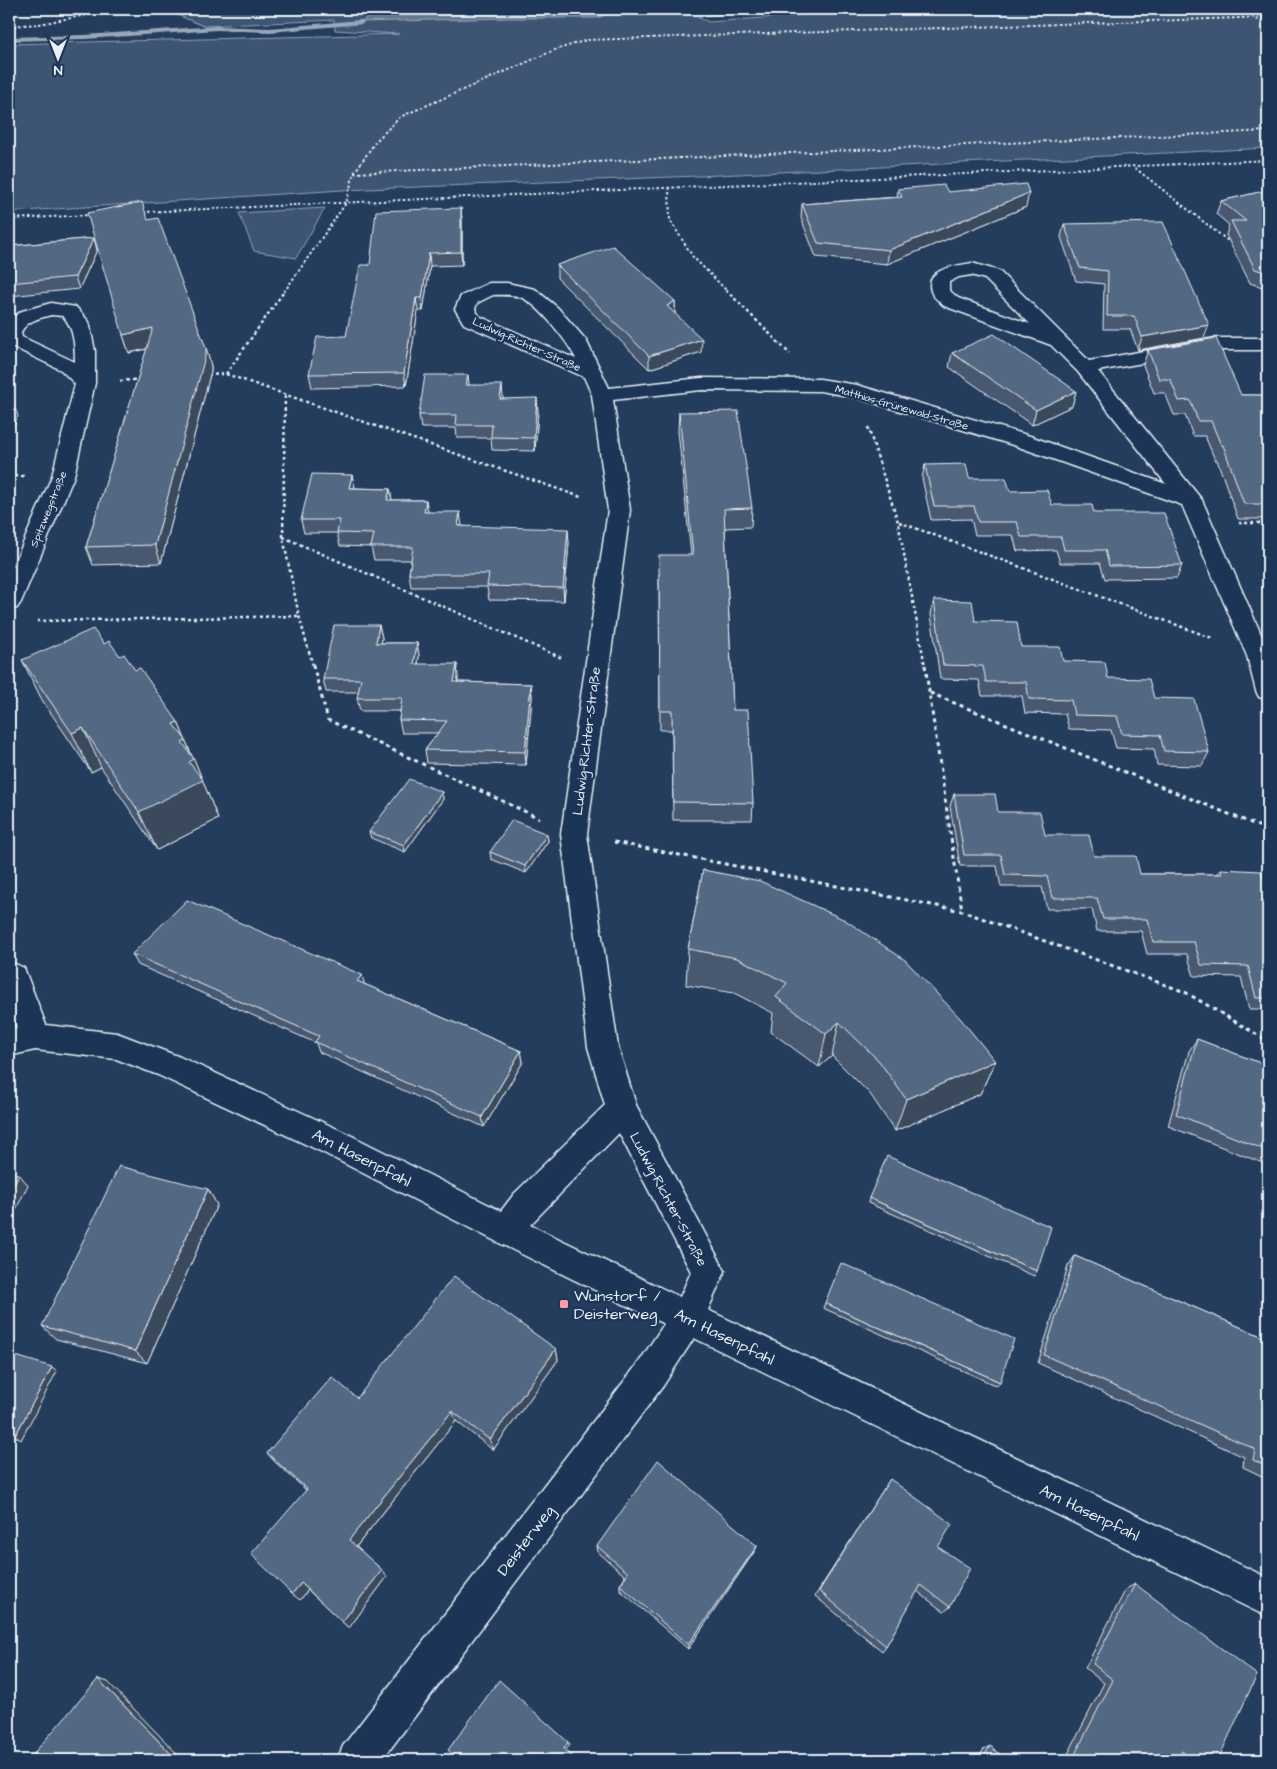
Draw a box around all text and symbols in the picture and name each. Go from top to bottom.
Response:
north arrow [32,32,82,82]
text: N [53,60,62,80]
street label: Ludwig-Richter-Straße [470,314,583,376]
street label: Matthias-Grünewald-Straße [833,381,970,434]
street label: Spitzwegstraße [26,469,71,550]
street label: Ludwig-Richter-Straße [568,665,606,816]
street label: Am Hasenpfahl [308,1123,415,1192]
street label: Ludwig-Richter-Straße [624,1129,712,1270]
place label: Wunstorf / Deisterweg [574,1285,661,1326]
marker: Wunstorf / Deisterweg [558,1298,570,1310]
street label: Am Hasenpfahl [671,1303,778,1371]
street label: Am Hasenpfahl [1036,1479,1143,1547]
street label: Deisterweg [492,1501,560,1581]

